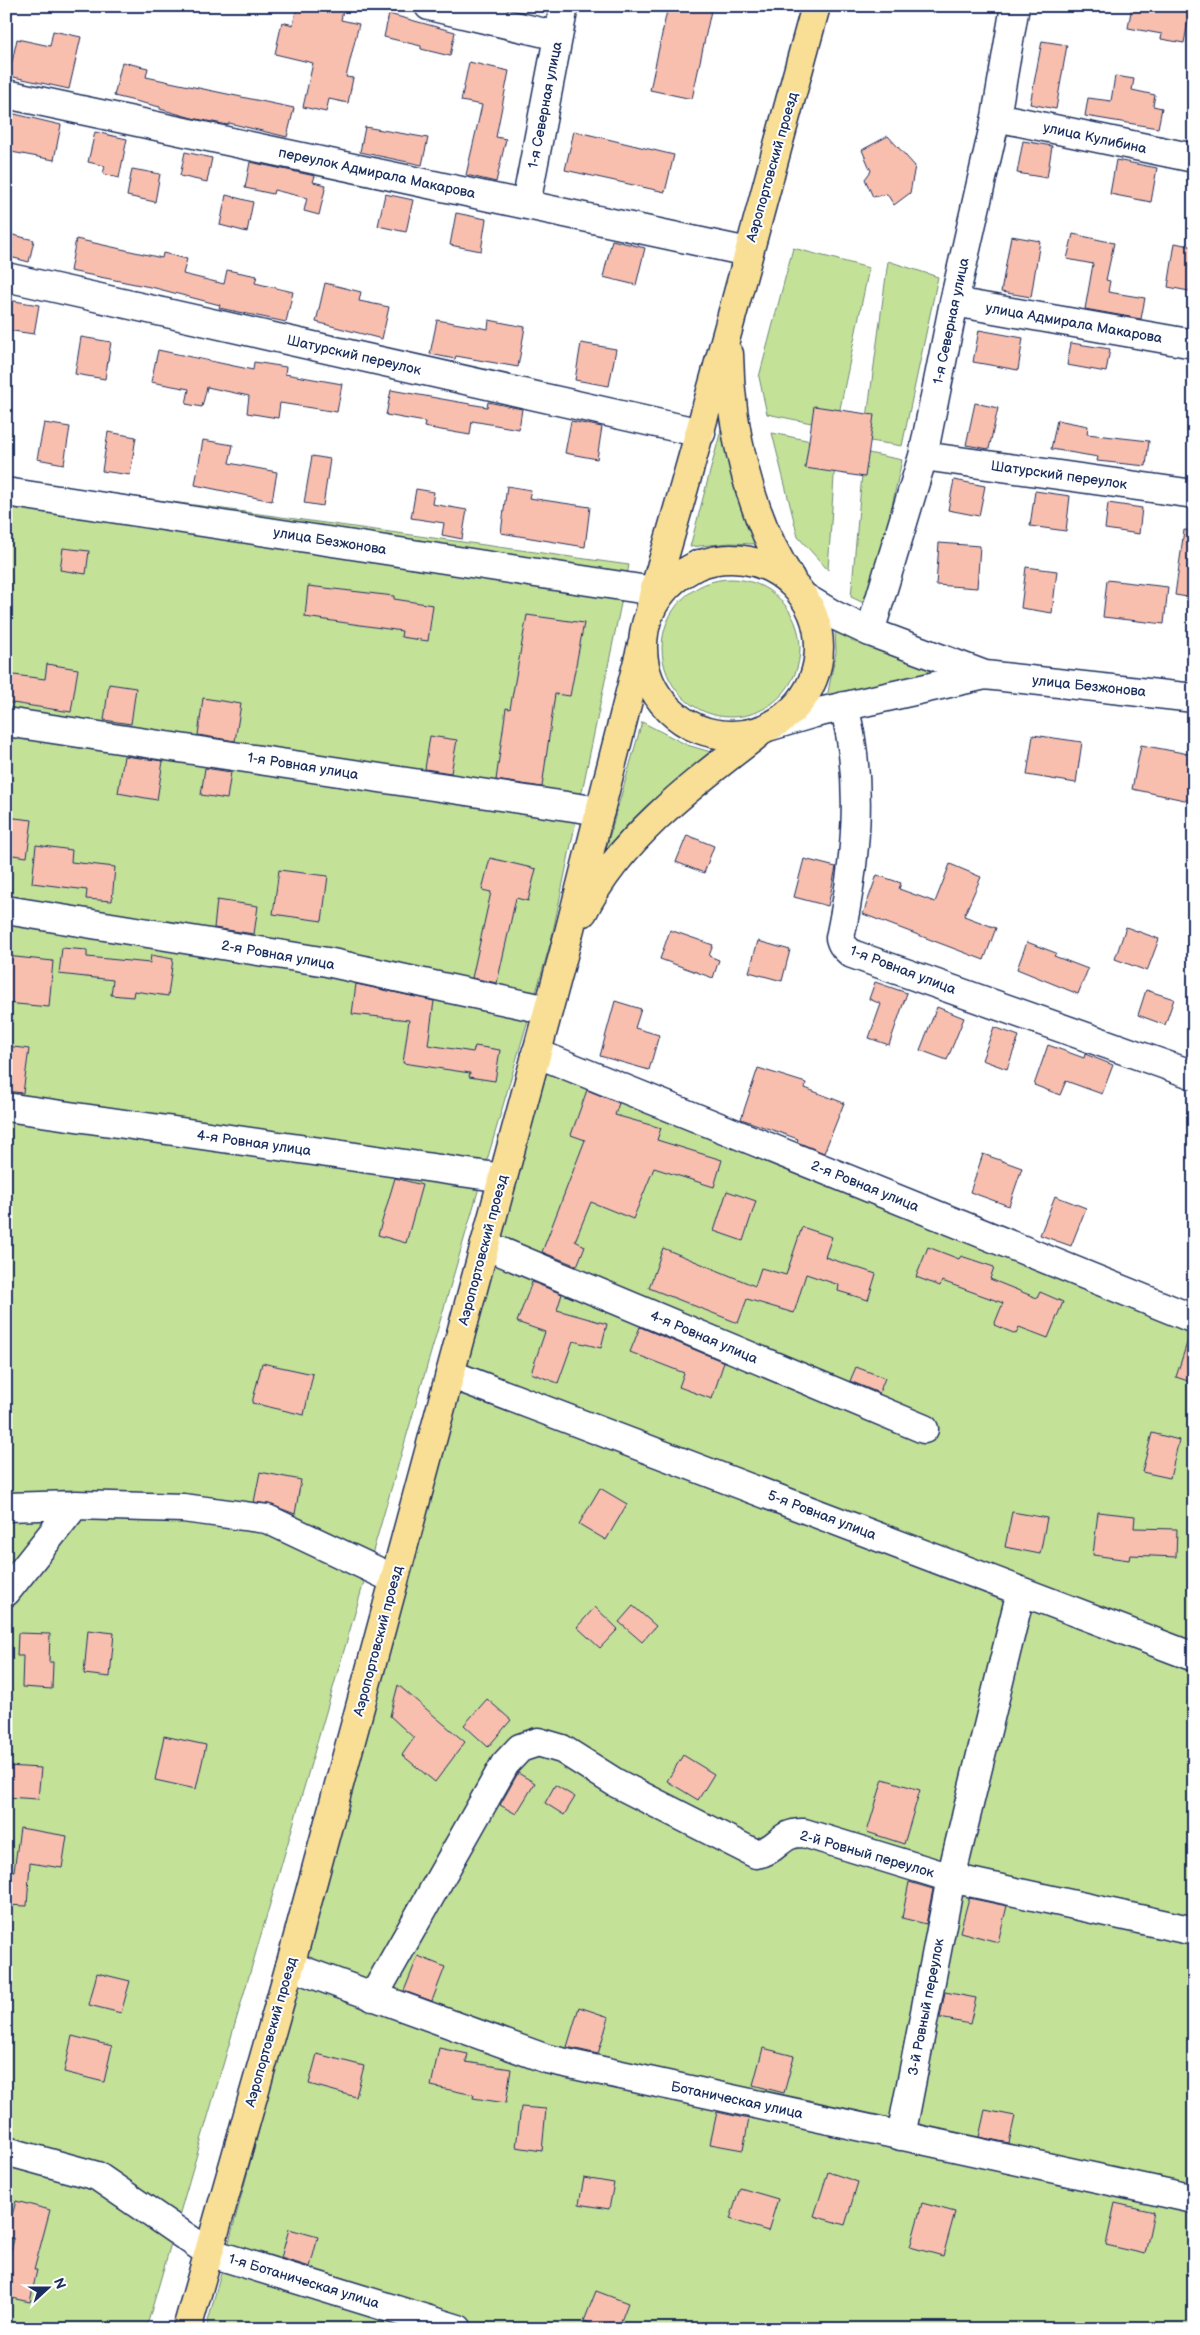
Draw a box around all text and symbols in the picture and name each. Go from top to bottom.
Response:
street label: 1-я Северная улица [524,39,566,170]
street label: Аэропортовский проезд [742,90,802,245]
street label: улица Кулибина [1042,119,1149,157]
street label: переулок Адмирала Макарова [277,144,478,202]
street label: 1-я Северная улица [929,255,973,386]
street label: улица Адмирала Макарова [984,299,1164,347]
street label: Шатурский переулок [285,331,423,379]
street label: Шатурский переулок [990,457,1129,493]
street label: улица Безжонова [272,524,389,558]
street label: улица Безжонова [1031,672,1147,701]
street label: 1-я Ровная улица [246,749,360,783]
street label: 2-я Ровная улица [220,937,337,973]
street label: 1-я Ровная улица [848,942,959,998]
street label: 4-я Ровная улица [196,1127,313,1160]
street label: 2-я Ровная улица [809,1157,922,1216]
street label: Аэропортовский проезд [454,1172,511,1328]
street label: 4-я Ровная улица [648,1307,761,1368]
street label: 5-я Ровная улица [765,1487,879,1544]
street label: Аэропортовский проезд [349,1563,406,1719]
street label: 2-й Ровный переулок [798,1827,937,1881]
street label: 3-й Ровный переулок [904,1936,948,2077]
street label: Аэропортовский проезд [241,1955,301,2110]
street label: Ботаническая улица [669,2078,805,2122]
street label: 1-я Ботаническая улица [227,2250,382,2312]
north arrow [22,2262,72,2312]
text: N [50,2276,69,2291]

